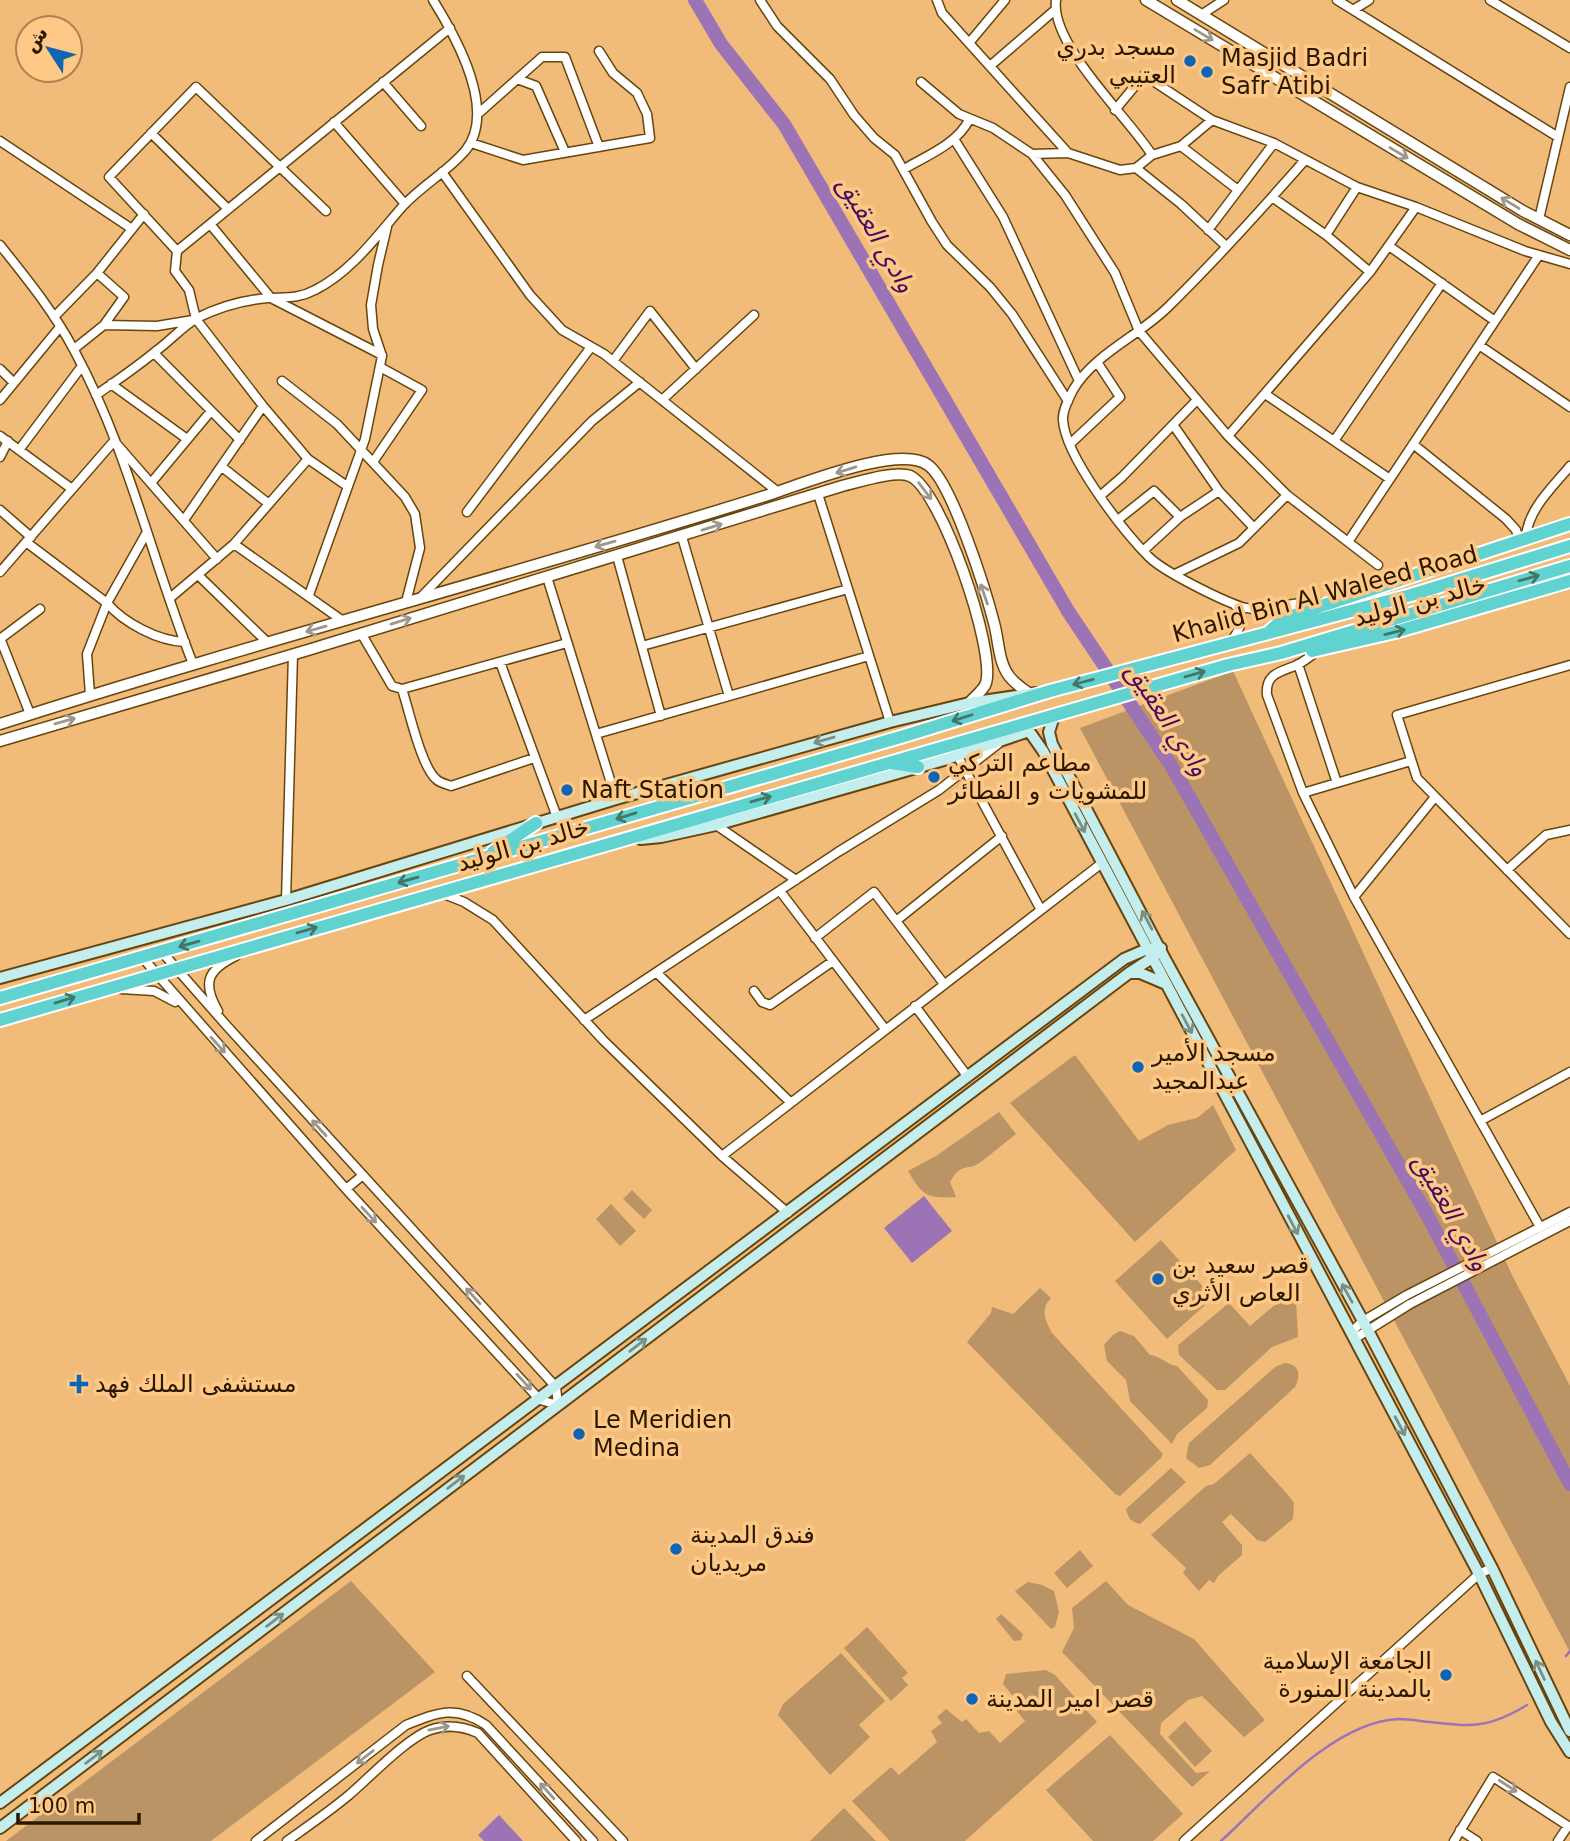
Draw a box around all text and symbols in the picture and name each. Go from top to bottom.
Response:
north arrow [14,14,84,84]
text: ش [19,22,53,57]
one-way arrow [1194,29,1214,43]
place label: مسجد بدري العتيبي [1056,33,1176,89]
place label: Masjid Badri Safr Atibi [1221,44,1368,100]
marker: مسجد بدري العتيبي [1182,53,1198,69]
marker: Masjid Badri Safr Atibi [1199,64,1215,80]
one-way arrow [1389,146,1409,160]
water label: وادي العقيق [828,171,922,300]
one-way arrow [1500,196,1520,210]
one-way arrow [835,465,857,478]
one-way arrow [918,481,932,500]
one-way arrow [701,520,723,533]
one-way arrow [594,538,617,551]
street label: Khalid Bin Al Waleed Road [1169,540,1481,648]
street label: خالد بن الوليد [1351,570,1489,632]
one-way arrow [1518,571,1540,584]
one-way arrow [977,584,990,606]
one-way arrow [389,614,411,626]
one-way arrow [306,623,328,636]
one-way arrow [1383,625,1406,638]
water label: وادي العقيق [1116,657,1216,784]
one-way arrow [1184,667,1206,680]
one-way arrow [1073,676,1095,689]
one-way arrow [951,712,973,725]
one-way arrow [54,714,76,727]
one-way arrow [813,735,835,748]
place label: مطاعم التركي للمشويات و الفطائر [947,749,1147,805]
marker: مطاعم التركي للمشويات و الفطائر [926,769,942,785]
place label: Naft Station [581,776,724,804]
marker: Naft Station [559,782,575,798]
one-way arrow [750,792,772,805]
one-way arrow [615,811,637,824]
one-way arrow [1074,812,1088,832]
street label: خالد بن الوليد [454,813,592,877]
one-way arrow [397,875,419,888]
one-way arrow [1139,910,1153,931]
one-way arrow [296,923,318,936]
one-way arrow [178,938,200,951]
one-way arrow [54,993,76,1006]
one-way arrow [1180,1013,1194,1033]
one-way arrow [209,1036,226,1053]
place label: مسجد الأمير عبدالمجيد [1151,1038,1276,1095]
marker: مسجد الأمير عبدالمجيد [1130,1059,1146,1075]
one-way arrow [311,1120,328,1137]
water label: وادي العقيق [1403,1149,1496,1278]
one-way arrow [361,1206,377,1224]
one-way arrow [1287,1214,1301,1234]
place label: قصر سعيد بن العاص الأثري [1172,1251,1309,1307]
marker: قصر سعيد بن العاص الأثري [1150,1271,1166,1287]
one-way arrow [1340,1283,1354,1304]
one-way arrow [464,1288,481,1305]
one-way arrow [628,1338,647,1353]
place label: مستشفى الملك فهد [95,1370,296,1398]
one-way arrow [515,1373,532,1390]
marker: مستشفى الملك فهد [69,1374,89,1394]
place label: Le Meridien Medina [593,1406,732,1462]
one-way arrow [1393,1415,1407,1435]
marker: Le Meridien Medina [571,1426,587,1442]
one-way arrow [447,1475,465,1490]
place label: فندق المدينة مريديان [690,1521,815,1577]
marker: فندق المدينة مريديان [668,1541,684,1557]
one-way arrow [265,1613,284,1627]
place label: الجامعة الإسلامية بالمدينة المنورة [1263,1647,1432,1703]
one-way arrow [1532,1660,1546,1681]
marker: الجامعة الإسلامية بالمدينة المنورة [1438,1667,1454,1683]
place label: قصر امير المدينة [986,1685,1154,1713]
marker: قصر امير المدينة [964,1691,980,1707]
one-way arrow [427,1721,450,1734]
one-way arrow [84,1750,103,1765]
one-way arrow [356,1750,375,1765]
one-way arrow [1497,1779,1517,1793]
scale bar [18,1782,138,1826]
one-way arrow [540,1782,556,1800]
text: 100 m [28,1794,95,1818]

